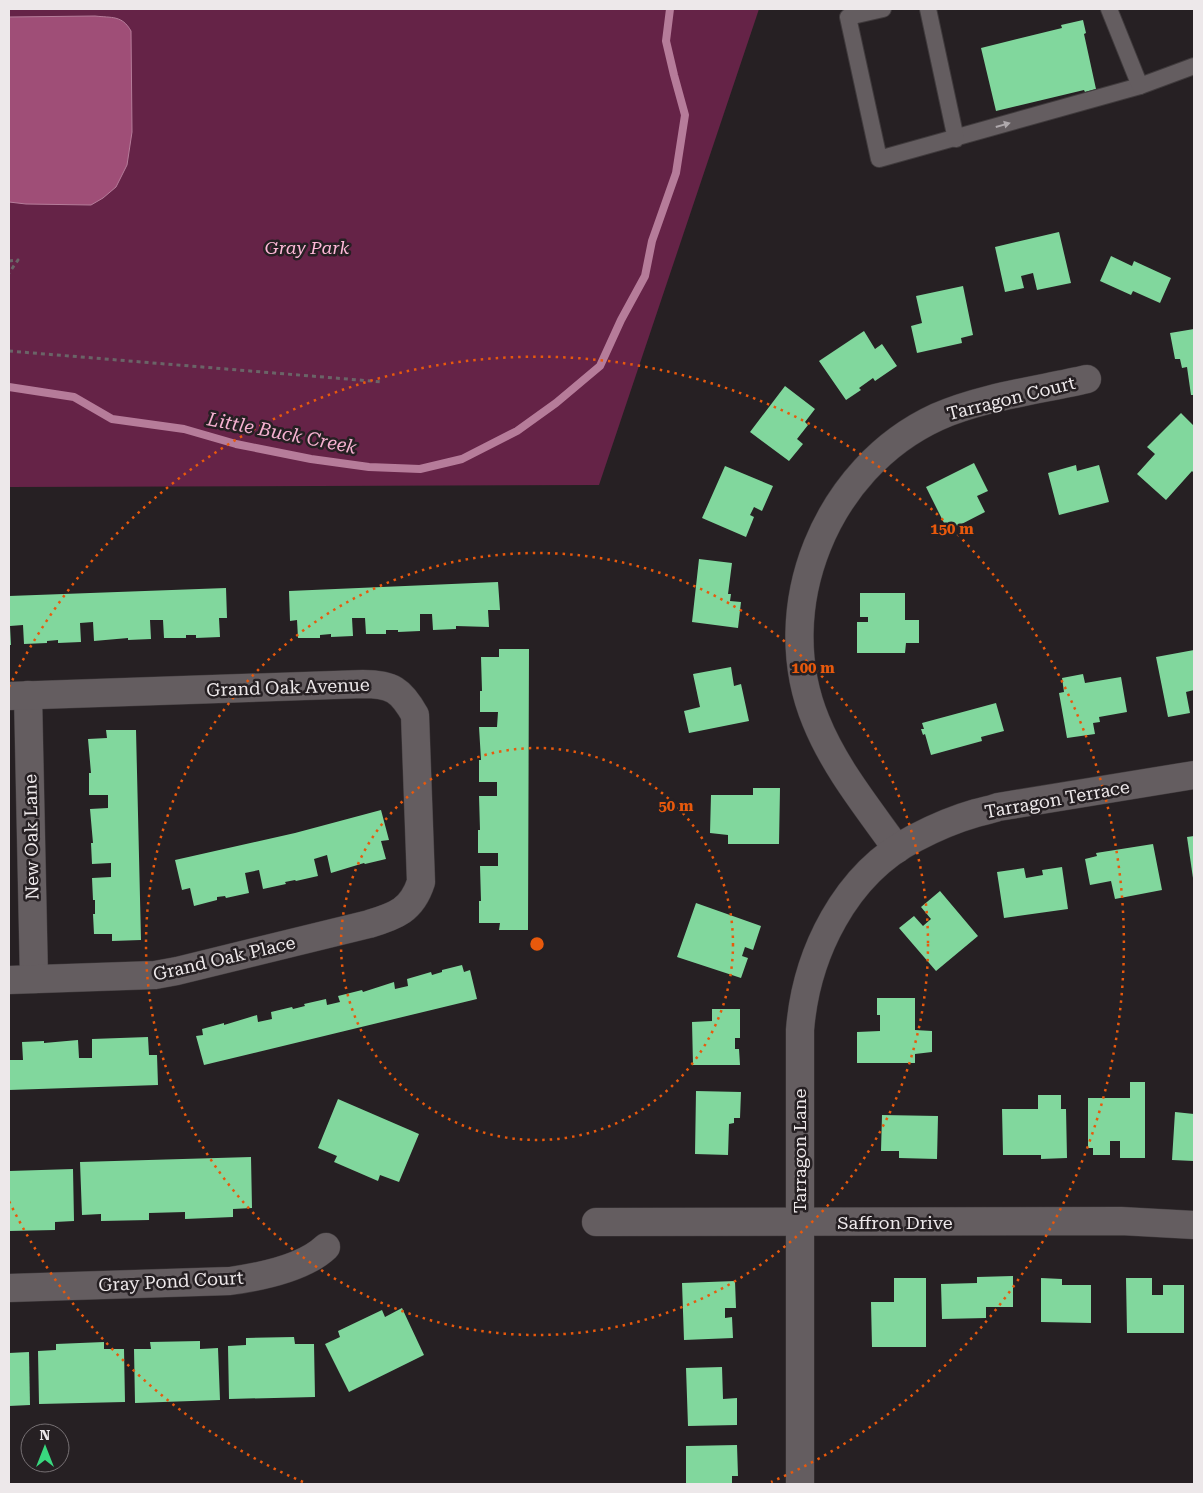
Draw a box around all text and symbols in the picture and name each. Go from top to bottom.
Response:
one-way arrow [995,121,1010,129]
park label: Gray Park [265,237,349,258]
street label: Tarragon Court [945,372,1078,424]
water label: Little Buck Creek [204,407,359,459]
text: 150 m [930,520,974,538]
text: 100 m [791,659,835,677]
street label: Grand Oak Avenue [206,674,370,700]
street label: New Oak Lane [19,774,43,900]
street label: Tarragon Terrace [983,776,1131,822]
text: 50 m [658,797,694,815]
street label: Grand Oak Place [151,931,297,985]
centre of rings [528,935,546,953]
street label: Tarragon Lane [789,1089,810,1213]
street label: Saffron Drive [837,1212,953,1233]
street label: Gray Pond Court [98,1267,244,1295]
north arrow [20,1423,70,1473]
text: N [40,1427,51,1443]

